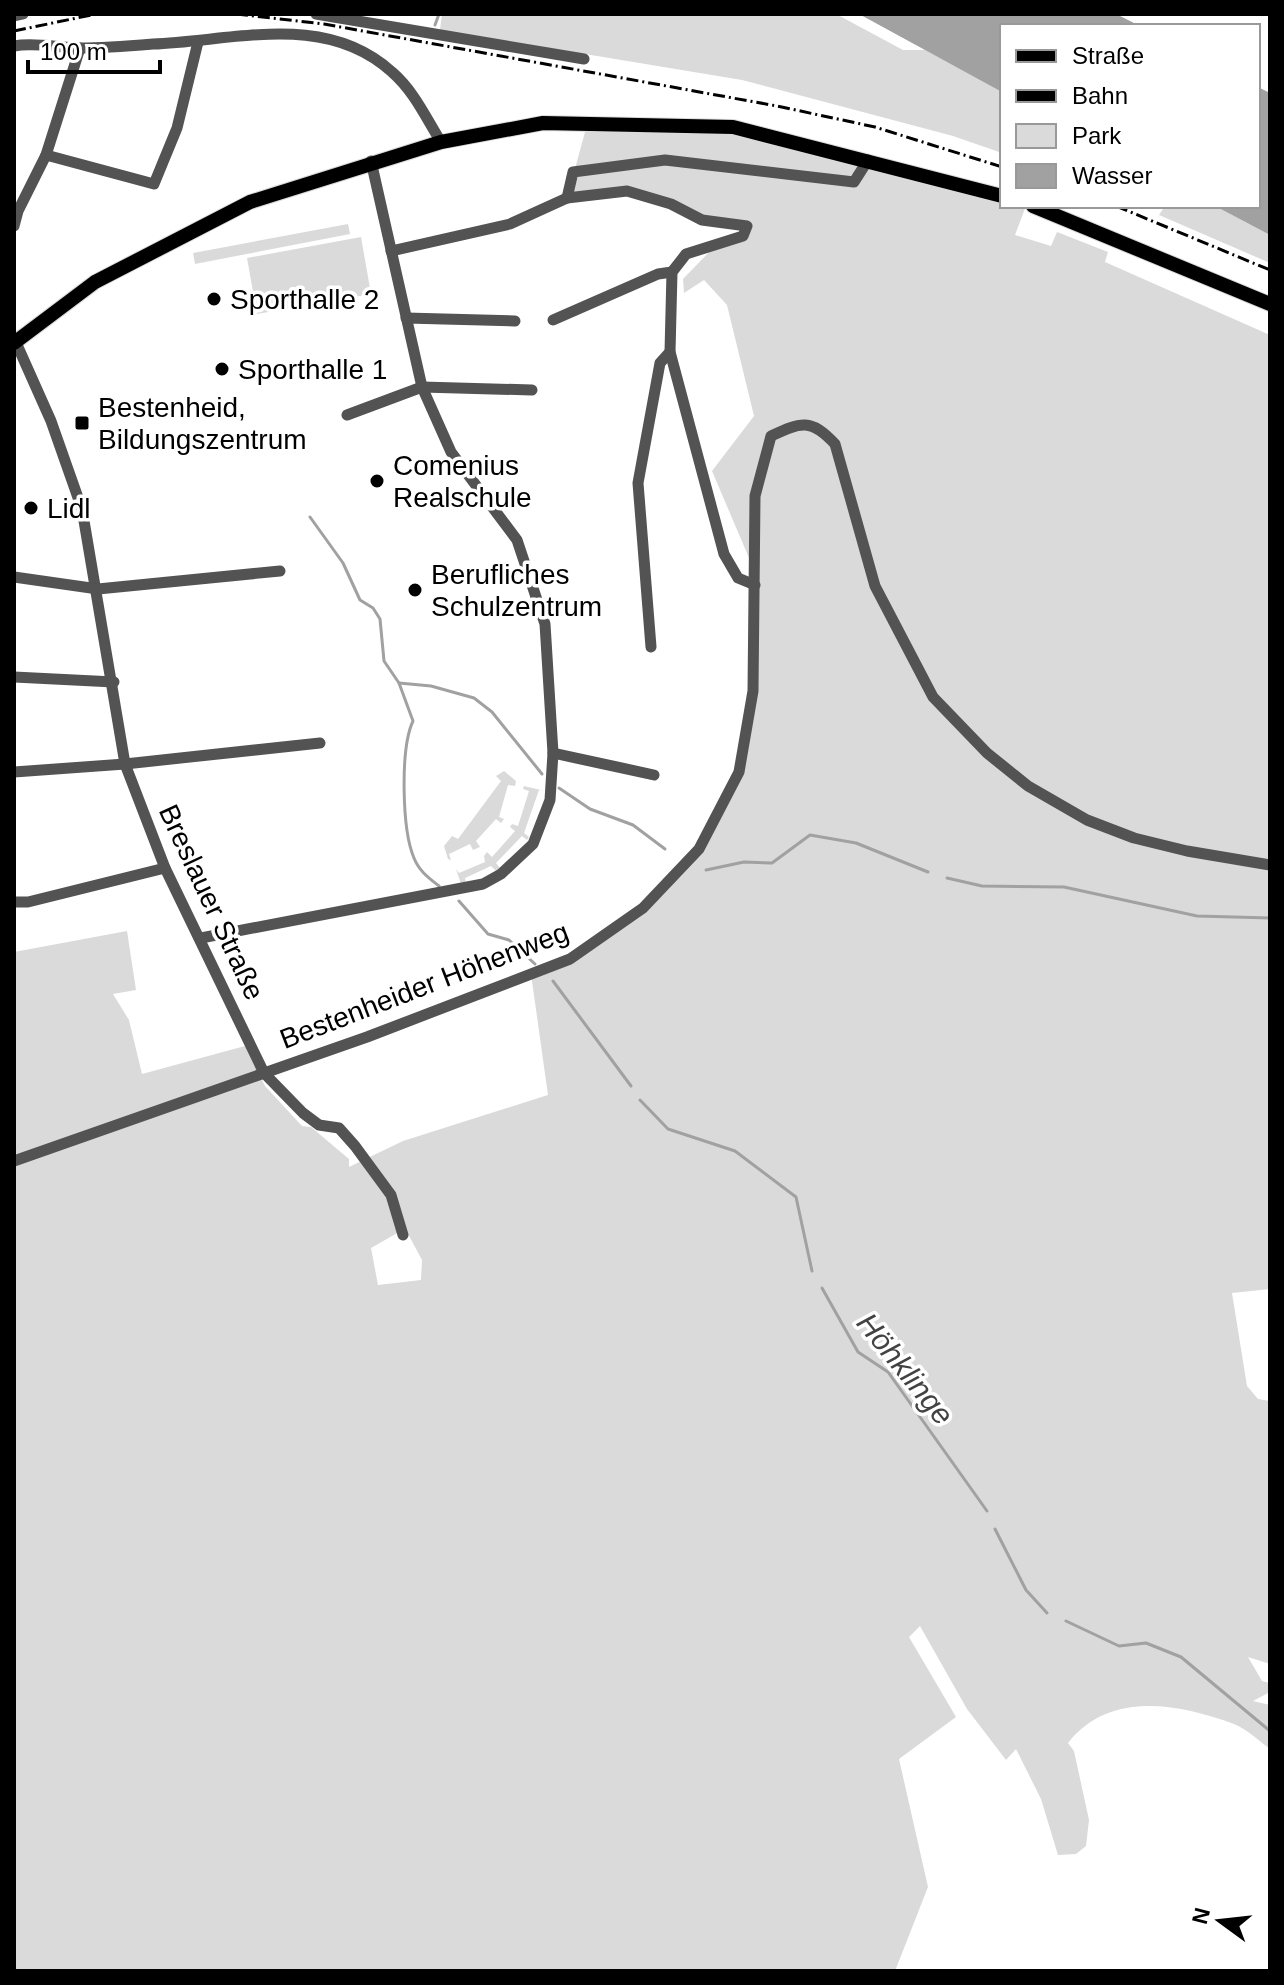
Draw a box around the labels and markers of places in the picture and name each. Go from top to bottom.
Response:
place label: Sporthalle 2 [230,284,379,315]
marker: Sporthalle 2 [205,290,223,308]
place label: Sporthalle 1 [238,354,387,385]
marker: Sporthalle 1 [213,360,231,378]
place label: Bestenheid, Bildungszentrum [98,392,307,455]
marker: Bestenheid, Bildungszentrum [73,414,91,432]
place label: Comenius Realschule [393,450,532,513]
marker: Comenius Realschule [368,472,386,490]
place label: Lidl [47,493,91,524]
marker: Lidl [22,499,40,517]
place label: Berufliches Schulzentrum [431,559,602,622]
marker: Berufliches Schulzentrum [406,581,424,599]

